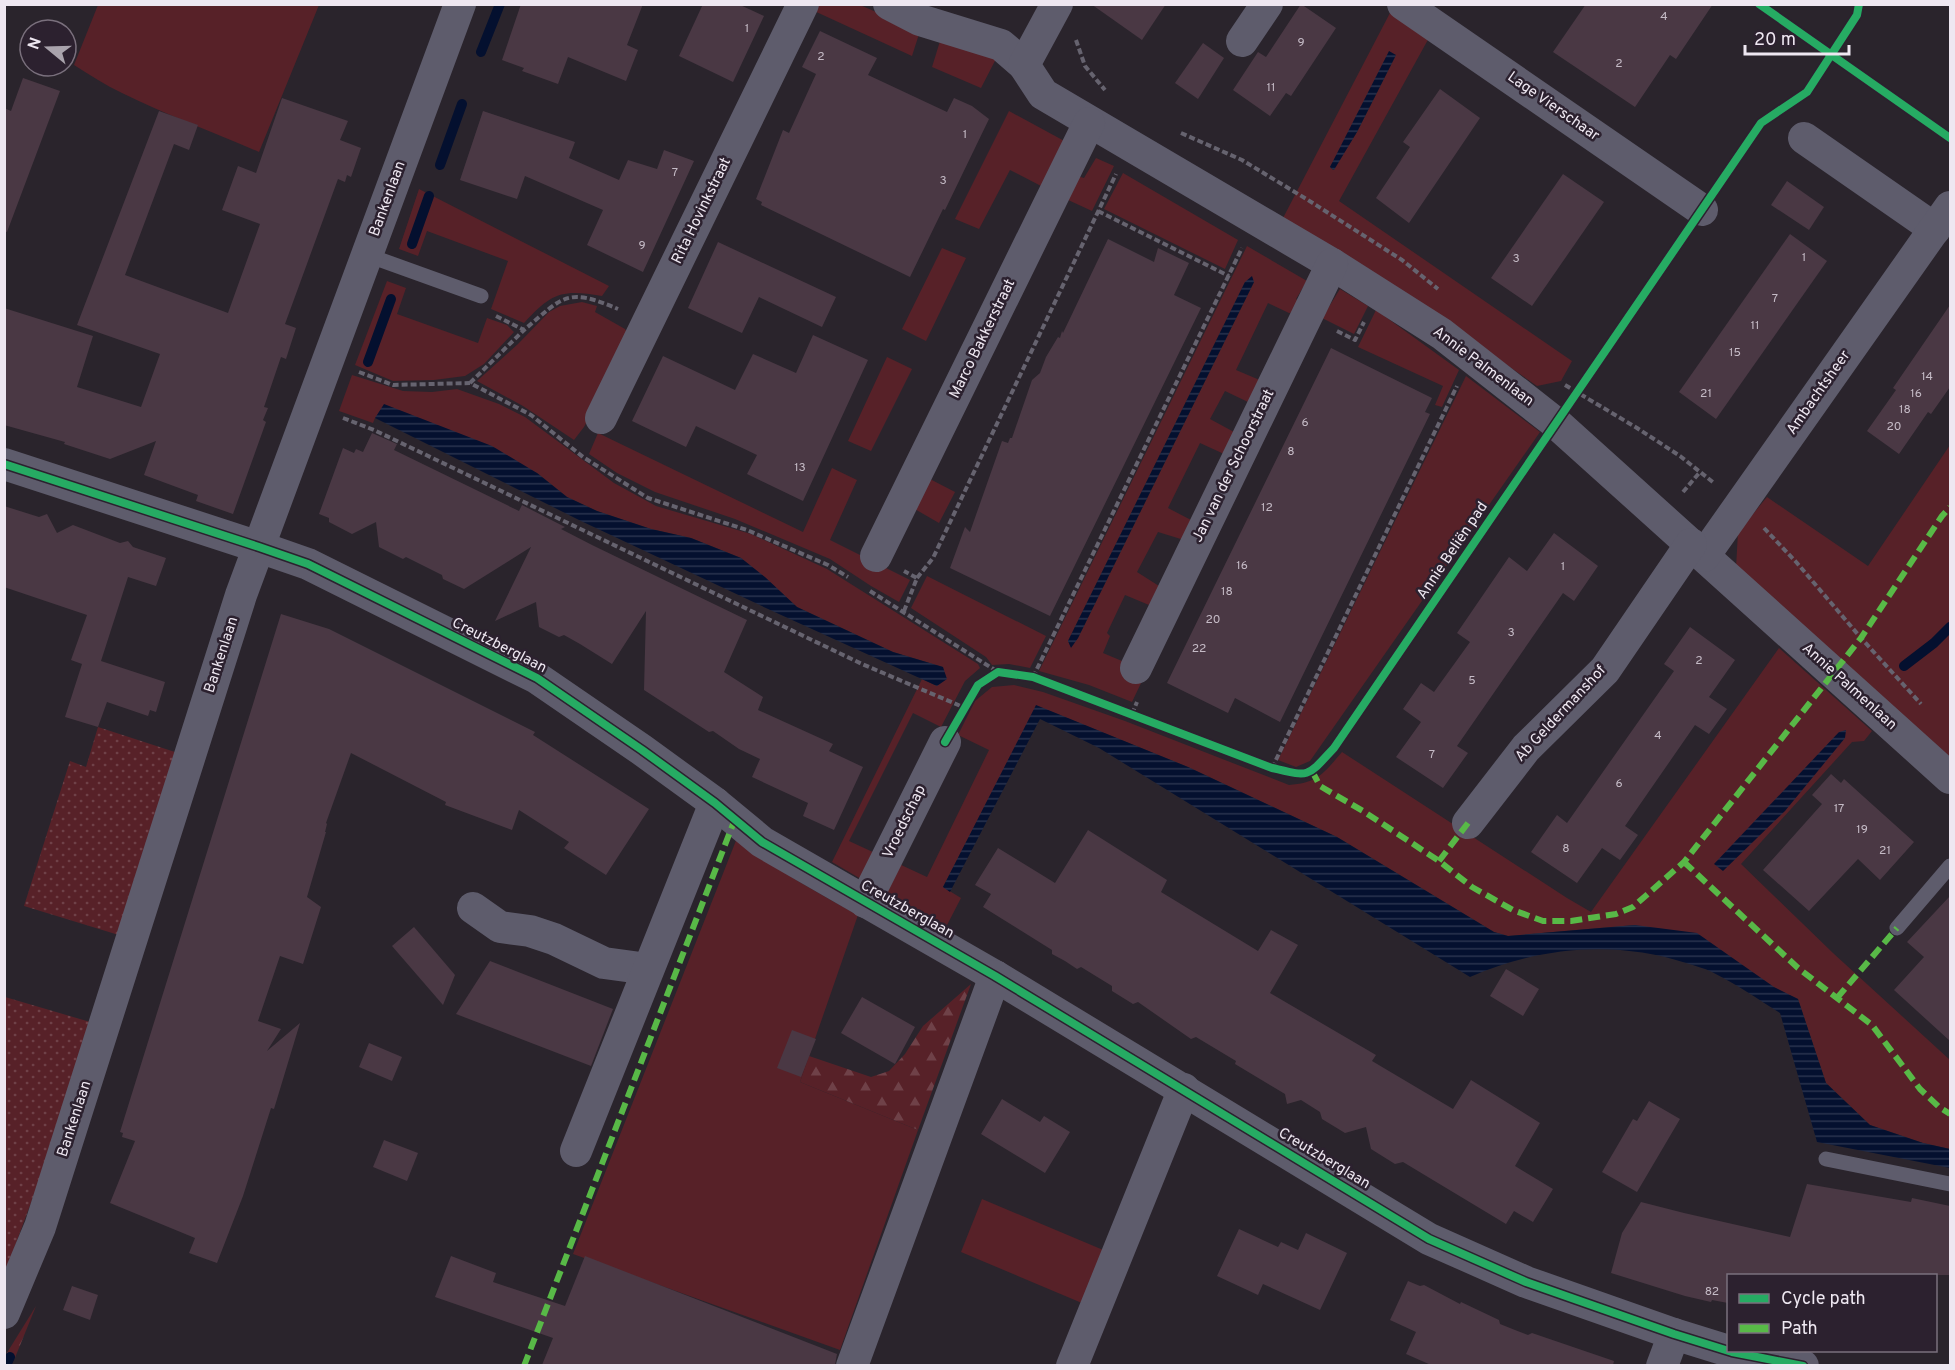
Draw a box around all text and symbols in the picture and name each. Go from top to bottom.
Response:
house number: 4 [1660,9,1668,25]
north arrow [18,18,78,78]
scale bar [1745,18,1848,56]
house number: 1 [745,21,749,37]
text: 20 m [1754,29,1796,52]
text: N [24,35,47,52]
house number: 9 [1297,35,1305,51]
house number: 2 [817,49,825,65]
house number: 2 [1615,56,1623,72]
street label: Lage Vierschaar [1503,68,1603,146]
house number: 11 [1267,80,1275,96]
house number: 1 [963,127,967,143]
street label: Rita Hovinkstraat [668,155,736,267]
street label: Bankenlaan [366,159,410,239]
house number: 7 [672,165,678,181]
house number: 3 [939,173,947,189]
house number: 9 [638,238,646,254]
house number: 1 [1802,250,1806,266]
house number: 3 [1512,251,1520,267]
street label: Marco Bakkerstraat [946,276,1020,402]
house number: 7 [1772,291,1778,307]
house number: 11 [1751,318,1759,334]
street label: Annie Palmenlaan [1429,323,1537,411]
house number: 15 [1729,345,1741,361]
street label: Ambachtsheer [1783,347,1855,439]
house number: 14 [1921,369,1933,385]
street label: Jan van der Schoorstraat [1189,386,1279,546]
house number: 21 [1700,386,1712,402]
house number: 16 [1910,386,1922,402]
house number: 18 [1899,402,1911,418]
house number: 6 [1301,415,1309,431]
house number: 20 [1886,419,1902,435]
house number: 8 [1287,444,1295,460]
house number: 13 [794,460,806,476]
street label: Annie Beliën pad [1413,499,1493,603]
house number: 12 [1261,500,1273,516]
house number: 16 [1236,558,1248,574]
house number: 1 [1561,559,1565,575]
house number: 18 [1221,584,1233,600]
house number: 20 [1205,612,1221,628]
street label: Bankenlaan [201,614,243,696]
street label: Creutzberglaan [448,614,550,678]
house number: 3 [1507,625,1515,641]
street label: Annie Palmenlaan [1797,639,1901,735]
house number: 22 [1192,641,1206,657]
house number: 2 [1695,653,1703,669]
street label: Ab Geldermanshof [1511,662,1611,766]
house number: 5 [1468,673,1476,689]
house number: 4 [1654,728,1662,744]
house number: 7 [1429,747,1435,763]
house number: 6 [1615,776,1623,792]
street label: Vroedschap [879,782,931,862]
house number: 17 [1834,801,1844,817]
house number: 19 [1856,822,1868,838]
house number: 8 [1562,841,1570,857]
house number: 21 [1879,843,1891,859]
street label: Creutzberglaan [857,876,957,944]
street label: Bankenlaan [54,1078,96,1160]
street label: Creutzberglaan [1275,1124,1373,1194]
legend [1727,1274,1937,1352]
house number: 82 [1705,1284,1719,1300]
text: Cycle path [1781,1288,1866,1311]
text: Path [1781,1318,1818,1341]

